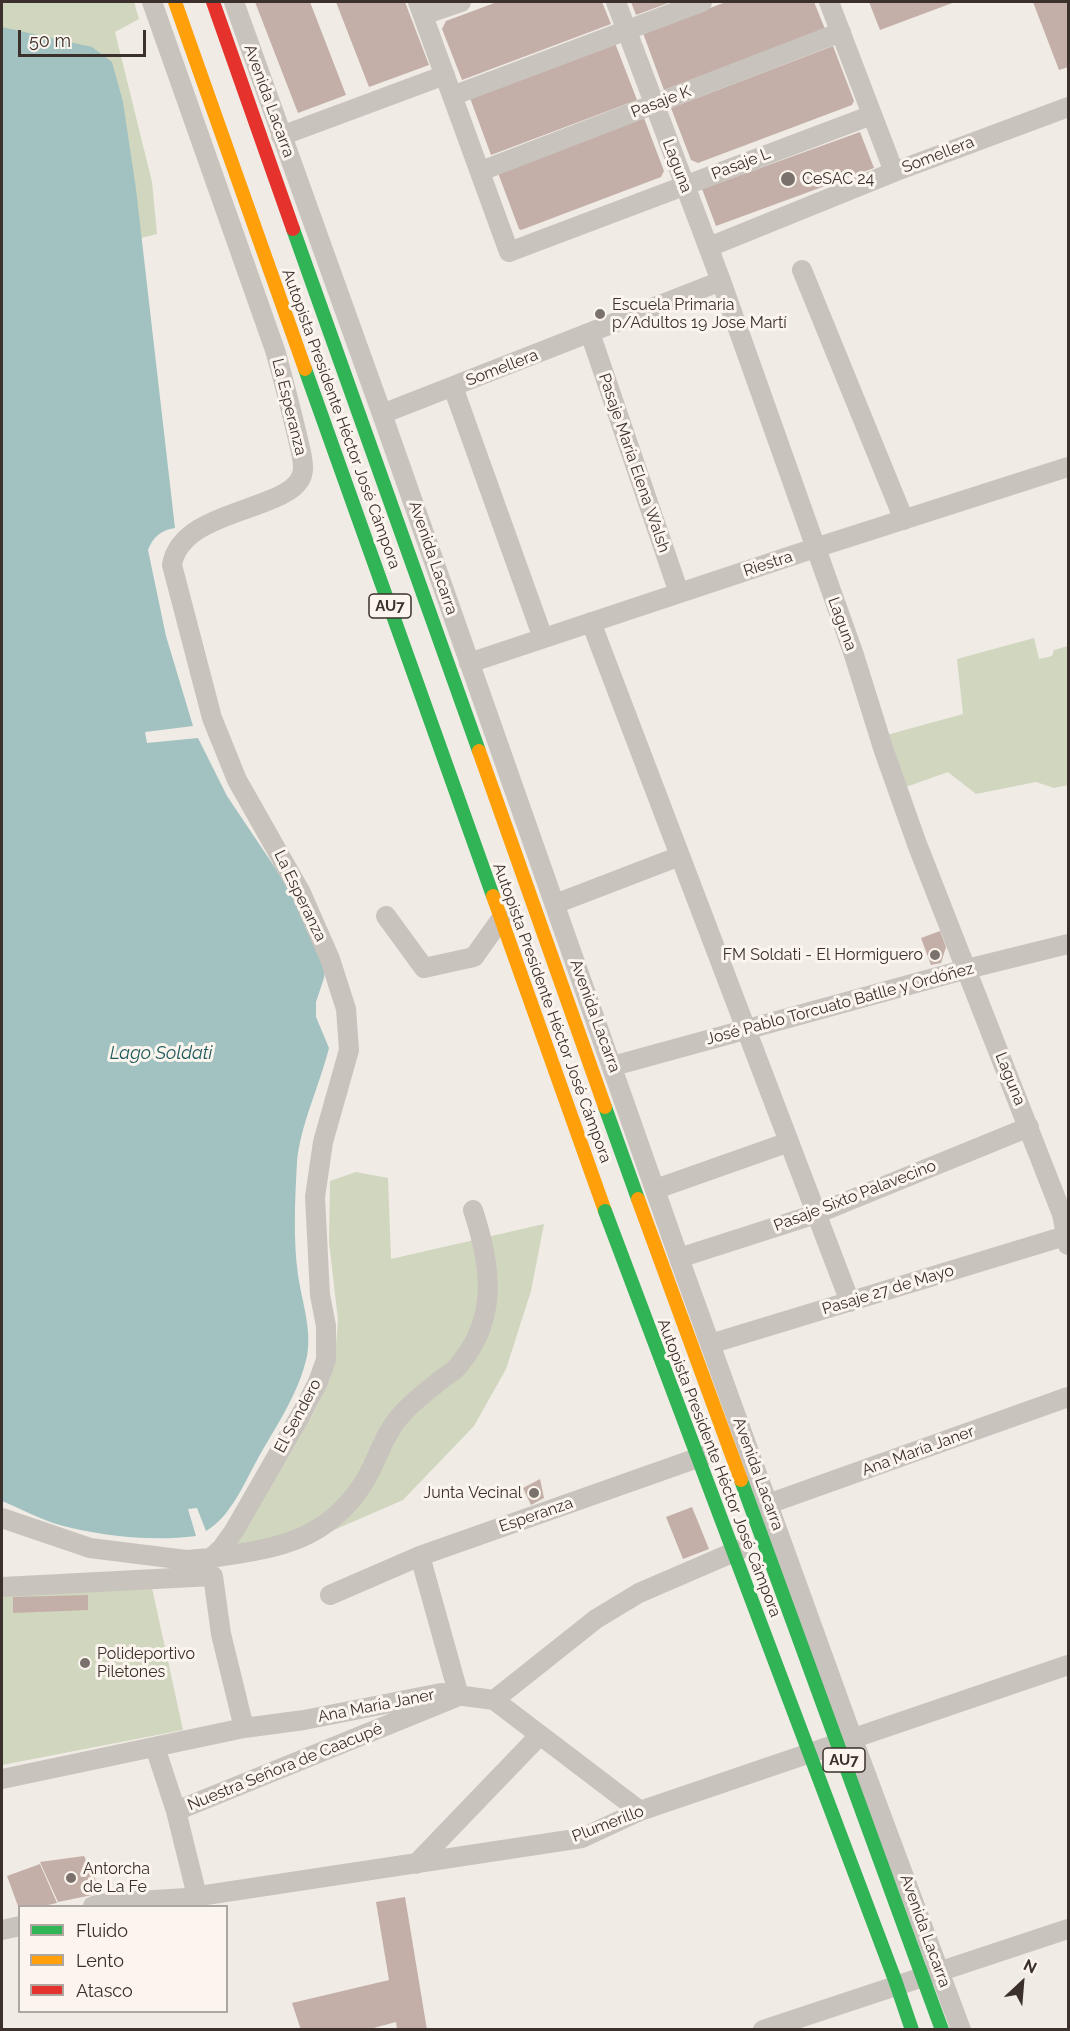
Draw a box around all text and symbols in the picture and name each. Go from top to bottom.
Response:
scale bar [21,18,148,56]
text: 50 m [29,30,71,51]
street label: Avenida Lacarra [240,42,298,160]
street label: Pasaje K [628,82,694,122]
street label: Somellera [899,132,977,178]
street label: Laguna [658,137,696,195]
street label: Pasaje L [709,144,773,184]
place label: CeSAC 24 [802,169,874,189]
marker: CeSAC 24 [779,170,797,188]
street label: Autopista Presidente Héctor José Cámpora [278,266,404,572]
place label: Escuela Primaria p/Adultos 19 Jose Martí [612,295,787,333]
marker: Escuela Primaria p/Adultos 19 Jose Martí [593,307,607,321]
street label: Somellera [463,345,541,391]
street label: La Esperanza [268,357,310,457]
street label: Pasaje María Elena Walsh [594,371,674,555]
street label: Avenida Lacarra [405,499,461,617]
street label: Riestra [741,547,795,581]
road number: AU7 [369,594,411,618]
street label: Laguna [823,595,861,653]
street label: La Esperanza [270,847,330,945]
street label: Autopista Presidente Héctor José Cámpora [489,860,615,1166]
place label: FM Soldati - El Hormiguero [723,945,923,965]
marker: FM Soldati - El Hormiguero [928,948,942,962]
street label: Avenida Lacarra [566,957,624,1075]
street label: José Pablo Torcuato Batlle y Ordóñez [704,959,976,1049]
water label: Lago Soldati [110,1043,212,1065]
street label: Laguna [991,1050,1029,1108]
street label: Pasaje Sixto Palavecino [771,1156,939,1236]
street label: Pasaje 27 de Mayo [820,1261,956,1319]
street label: Autopista Presidente Héctor José Cámpora [653,1316,785,1620]
street label: El Sendero [271,1376,325,1456]
street label: Avenida Lacarra [729,1415,787,1533]
street label: Ana María Janer [859,1422,977,1480]
place label: Junta Vecinal [424,1483,522,1503]
marker: Junta Vecinal [527,1486,541,1500]
street label: Esperanza [497,1493,575,1537]
place label: Polideportivo Piletones [97,1644,195,1682]
marker: Polideportivo Piletones [78,1656,92,1670]
street label: Ana María Janer [316,1685,436,1727]
street label: Nuestra Señora de Caacupé [185,1719,385,1815]
road number: AU7 [823,1748,865,1772]
street label: Plumerillo [569,1802,647,1846]
place label: Antorcha de La Fe [83,1859,150,1897]
marker: Antorcha de La Fe [64,1871,78,1885]
street label: Avenida Lacarra [896,1872,954,1990]
legend [18,1905,228,2013]
text: Fluido [76,1920,128,1941]
text: Lento [76,1950,124,1971]
north arrow [992,1953,1052,2013]
text: N [1020,1955,1040,1978]
text: Atasco [76,1980,133,2001]

